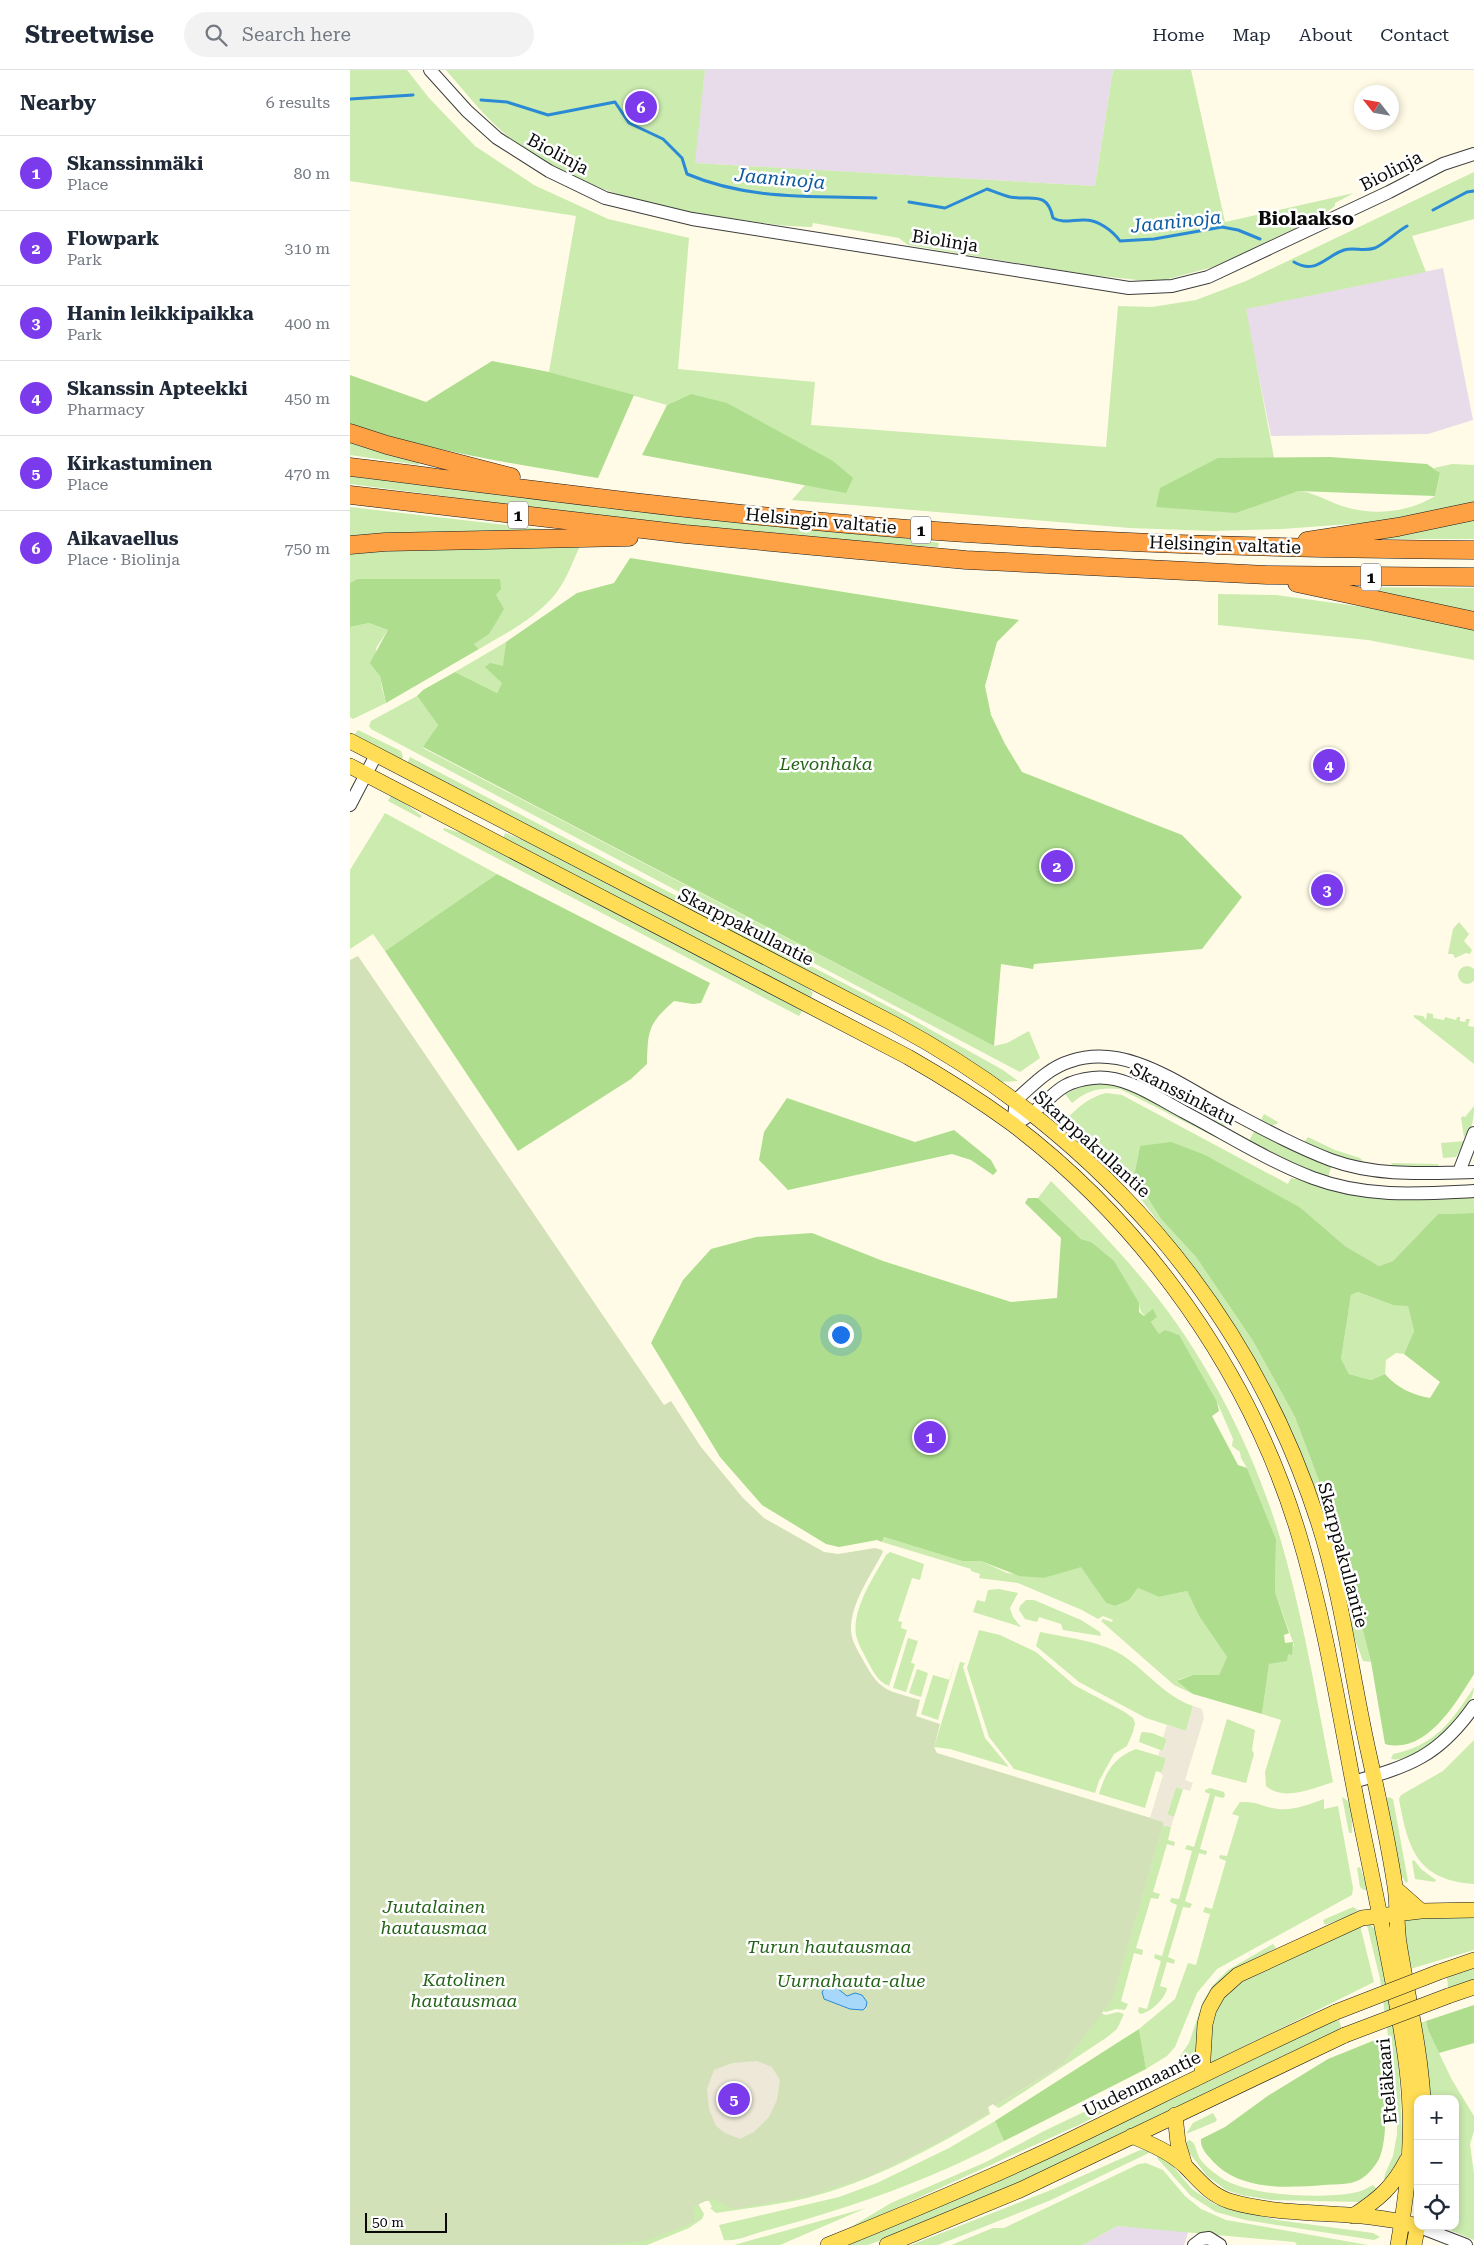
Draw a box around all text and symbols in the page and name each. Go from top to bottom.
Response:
search box [184,12,534,57]
text: Streetwise [25,21,154,49]
icon: search [202,21,230,49]
text: Search here [242,23,351,46]
text: Home [1152,24,1204,45]
text: Map [1232,24,1271,45]
text: About [1299,24,1352,45]
text: Contact [1380,24,1449,45]
north arrow [1354,85,1399,130]
pin: 6 [625,88,657,126]
text: Nearby [20,91,96,115]
text: 6 results [266,93,330,112]
street label: Biolinja [524,129,593,179]
street label: Biolinja [1356,146,1426,195]
text: Skanssinmäki [67,152,203,175]
water label: Jaaninoja [733,163,826,194]
text: 1 [32,164,40,183]
text: 80 m [293,164,330,183]
text: Place [67,175,108,194]
water label: Jaaninoja [1129,205,1222,238]
district label: Biolaakso [1258,207,1354,230]
street label: Biolinja [910,225,980,256]
text: Flowpark [67,227,159,250]
text: 2 [32,239,40,258]
text: 310 m [284,239,330,258]
text: Park [67,250,102,269]
text: Hanin leikkipaikka [67,302,254,325]
text: 3 [32,314,40,333]
text: 400 m [284,314,330,333]
text: Park [67,325,102,344]
text: Skanssin Apteekki [67,377,248,400]
text: 4 [32,389,40,408]
text: 450 m [284,389,330,408]
text: Pharmacy [67,400,144,419]
text: Kirkastuminen [67,452,212,475]
text: 5 [32,464,40,483]
text: 470 m [284,464,330,483]
text: Place [67,475,108,494]
road number: 1 [508,502,528,528]
street label: Helsingin valtatie [744,503,898,538]
road number: 1 [911,516,931,544]
text: Aikavaellus [67,527,179,550]
street label: Helsingin valtatie [1149,531,1301,558]
text: 6 [32,539,40,558]
text: 750 m [284,539,330,558]
text: Place · Biolinja [67,550,180,569]
road number: 1 [1361,564,1381,590]
pin: 4 [1313,746,1345,784]
park label: Levonhaka [778,753,873,774]
pin: 2 [1041,847,1073,885]
pin: 3 [1311,871,1343,909]
street label: Skarppakullantie [675,883,818,970]
street label: Skanssinkatu [1127,1058,1240,1129]
street label: Skarppakullantie [1030,1086,1155,1202]
your location [828,1322,854,1348]
pin: 1 [914,1418,946,1456]
street label: Skarppakullantie [1314,1480,1373,1630]
park label: Juutalainen hautausmaa [381,1896,488,1938]
park label: Turun hautausmaa [747,1936,911,1957]
park label: Katolinen hautausmaa [411,1969,518,2011]
park label: Uurnahauta-alue [777,1970,925,1991]
street label: Eteläkaari [1372,2037,1401,2125]
street label: Uudenmaantie [1080,2046,1204,2121]
pin: 5 [718,2080,750,2118]
map controls [1414,2095,1459,2230]
button: + [1414,2095,1459,2140]
button: − [1414,2140,1459,2185]
button: locate [1414,2185,1459,2230]
scale bar [365,2210,448,2233]
text: 50 m [372,2214,404,2230]

